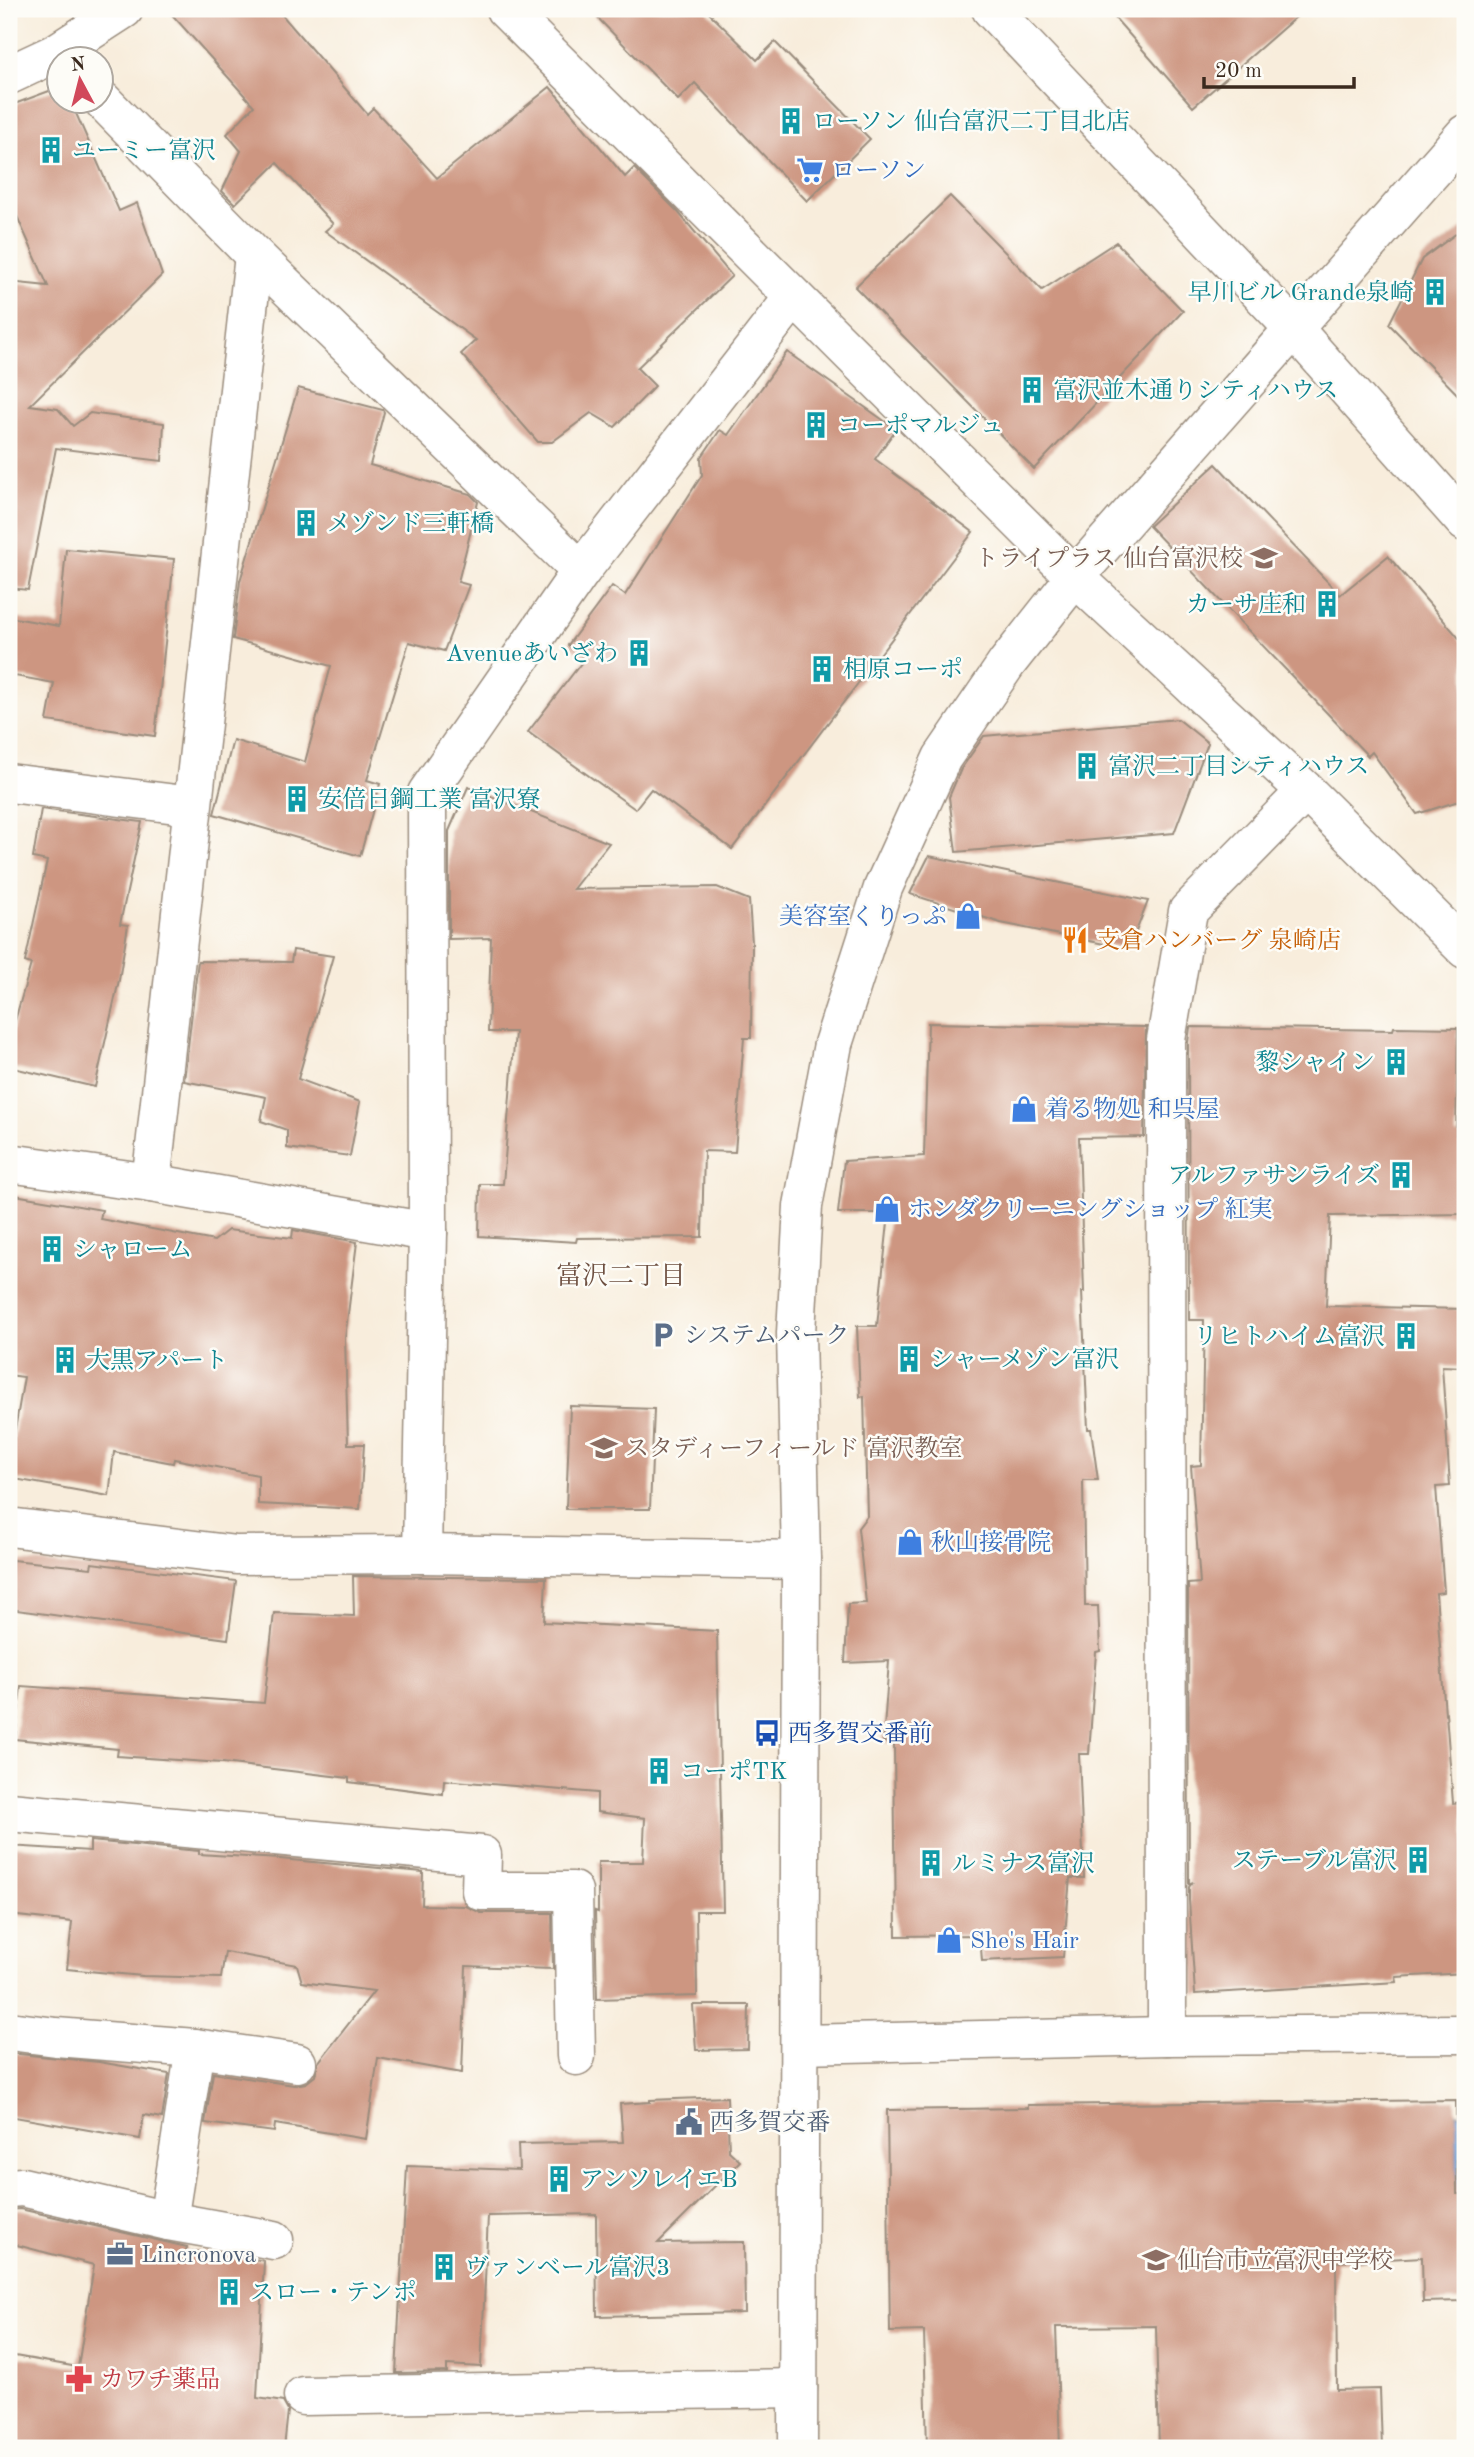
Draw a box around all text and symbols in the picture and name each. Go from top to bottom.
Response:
north arrow [46,46,116,116]
scale bar [1204,46,1355,90]
text: N [70,55,87,76]
text: 20 m [1215,61,1262,82]
building icon: ローソン 仙台富沢二丁目北店 [776,106,806,136]
place label: ローソン 仙台富沢二丁目北店 [812,108,1130,135]
building icon: ユーミー富沢 [36,135,66,165]
place label: ユーミー富沢 [72,137,216,164]
supermarket icon: ローソン [795,155,825,185]
place label: ローソン [831,160,926,184]
building icon: 早川ビル Grande泉崎 [1420,277,1450,307]
place label: 早川ビル Grande泉崎 [1188,279,1414,306]
building icon: 富沢並木通りシティハウス [1017,375,1047,405]
place label: 富沢並木通りシティハウス [1053,377,1338,404]
building icon: コーポマルジュ [801,410,831,440]
place label: コーポマルジュ [837,413,1004,439]
building icon: メゾンド三軒橋 [291,508,321,538]
place label: メゾンド三軒橋 [327,510,494,537]
school or university icon: トライプラス 仙台富沢校 [1249,543,1279,573]
place label: トライプラス 仙台富沢校 [974,545,1243,572]
building icon: カーサ庄和 [1312,589,1342,619]
place label: カーサ庄和 [1186,591,1306,618]
building icon: Avenueあいざわ [624,638,654,668]
place label: Avenueあいざわ [446,641,618,667]
building icon: 相原コーポ [807,654,837,684]
place label: 相原コーポ [843,656,963,683]
building icon: 富沢二丁目シティハウス [1072,751,1102,781]
place label: 富沢二丁目シティハウス [1108,753,1369,780]
building icon: 安倍日鋼工業 富沢寮 [282,784,312,814]
place label: 安倍日鋼工業 富沢寮 [318,786,541,813]
shop icon: 美容室くりっぷ [953,901,983,931]
place label: 美容室くりっぷ [779,903,947,930]
restaurant icon: 支倉ハンバーグ 泉崎店 [1060,925,1090,955]
place label: 支倉ハンバーグ 泉崎店 [1096,927,1341,954]
building icon: 黎シャイン [1381,1047,1411,1077]
place label: 黎シャイン [1255,1049,1375,1076]
shop icon: 着る物処 和呉屋 [1009,1094,1039,1124]
place label: 着る物処 和呉屋 [1045,1096,1220,1123]
building icon: アルファサンライズ [1386,1160,1416,1190]
place label: アルファサンライズ [1168,1163,1380,1189]
shop icon: ホンダクリーニングショップ 紅実 [872,1194,902,1224]
place label: ホンダクリーニングショップ 紅実 [908,1196,1273,1223]
building icon: シャローム [37,1234,67,1264]
place label: シャローム [73,1239,193,1263]
district label: 富沢二丁目 [556,1262,686,1290]
parking icon: システムパーク [648,1320,678,1350]
building icon: リヒトハイム富沢 [1391,1321,1421,1351]
place label: リヒトハイム富沢 [1193,1323,1385,1350]
place label: システムパーク [684,1324,850,1349]
building icon: シャーメゾン富沢 [894,1344,924,1374]
building icon: 大黒アパート [50,1345,80,1375]
place label: シャーメゾン富沢 [930,1346,1120,1373]
place label: 大黒アパート [86,1347,228,1374]
school or university icon: スタディーフィールド 富沢教室 [589,1433,619,1463]
place label: スタディーフィールド 富沢教室 [625,1435,962,1462]
shop icon: 秋山接骨院 [895,1527,925,1557]
place label: 秋山接骨院 [931,1529,1051,1556]
bus stop icon: 西多賀交番前 [752,1718,782,1748]
place label: 西多賀交番前 [788,1720,932,1747]
building icon: コーポTK [644,1756,674,1786]
place label: コーポTK [680,1759,787,1785]
building icon: ステーブル富沢 [1403,1845,1433,1875]
place label: ステーブル富沢 [1232,1847,1397,1874]
building icon: ルミナス富沢 [916,1848,946,1878]
place label: ルミナス富沢 [952,1850,1095,1877]
shop icon: She's Hair [934,1925,964,1955]
place label: She's Hair [970,1930,1079,1954]
public building icon: 西多賀交番 [674,2107,704,2137]
place label: 西多賀交番 [710,2109,830,2136]
building icon: アンソレイエB [544,2164,574,2194]
place label: アンソレイエB [580,2168,737,2193]
office icon: Lincronova [105,2239,135,2269]
place label: Lincronova [141,2244,257,2268]
school or university icon: 仙台市立富沢中学校 [1141,2245,1171,2275]
place label: 仙台市立富沢中学校 [1177,2247,1393,2274]
building icon: ヴァンベール富沢3 [429,2252,459,2282]
place label: ヴァンベール富沢3 [465,2254,670,2281]
building icon: スロー・テンポ [214,2277,244,2307]
place label: スロー・テンポ [250,2280,417,2306]
pharmacy icon: カワチ薬品 [64,2364,94,2394]
place label: カワチ薬品 [100,2366,220,2393]

